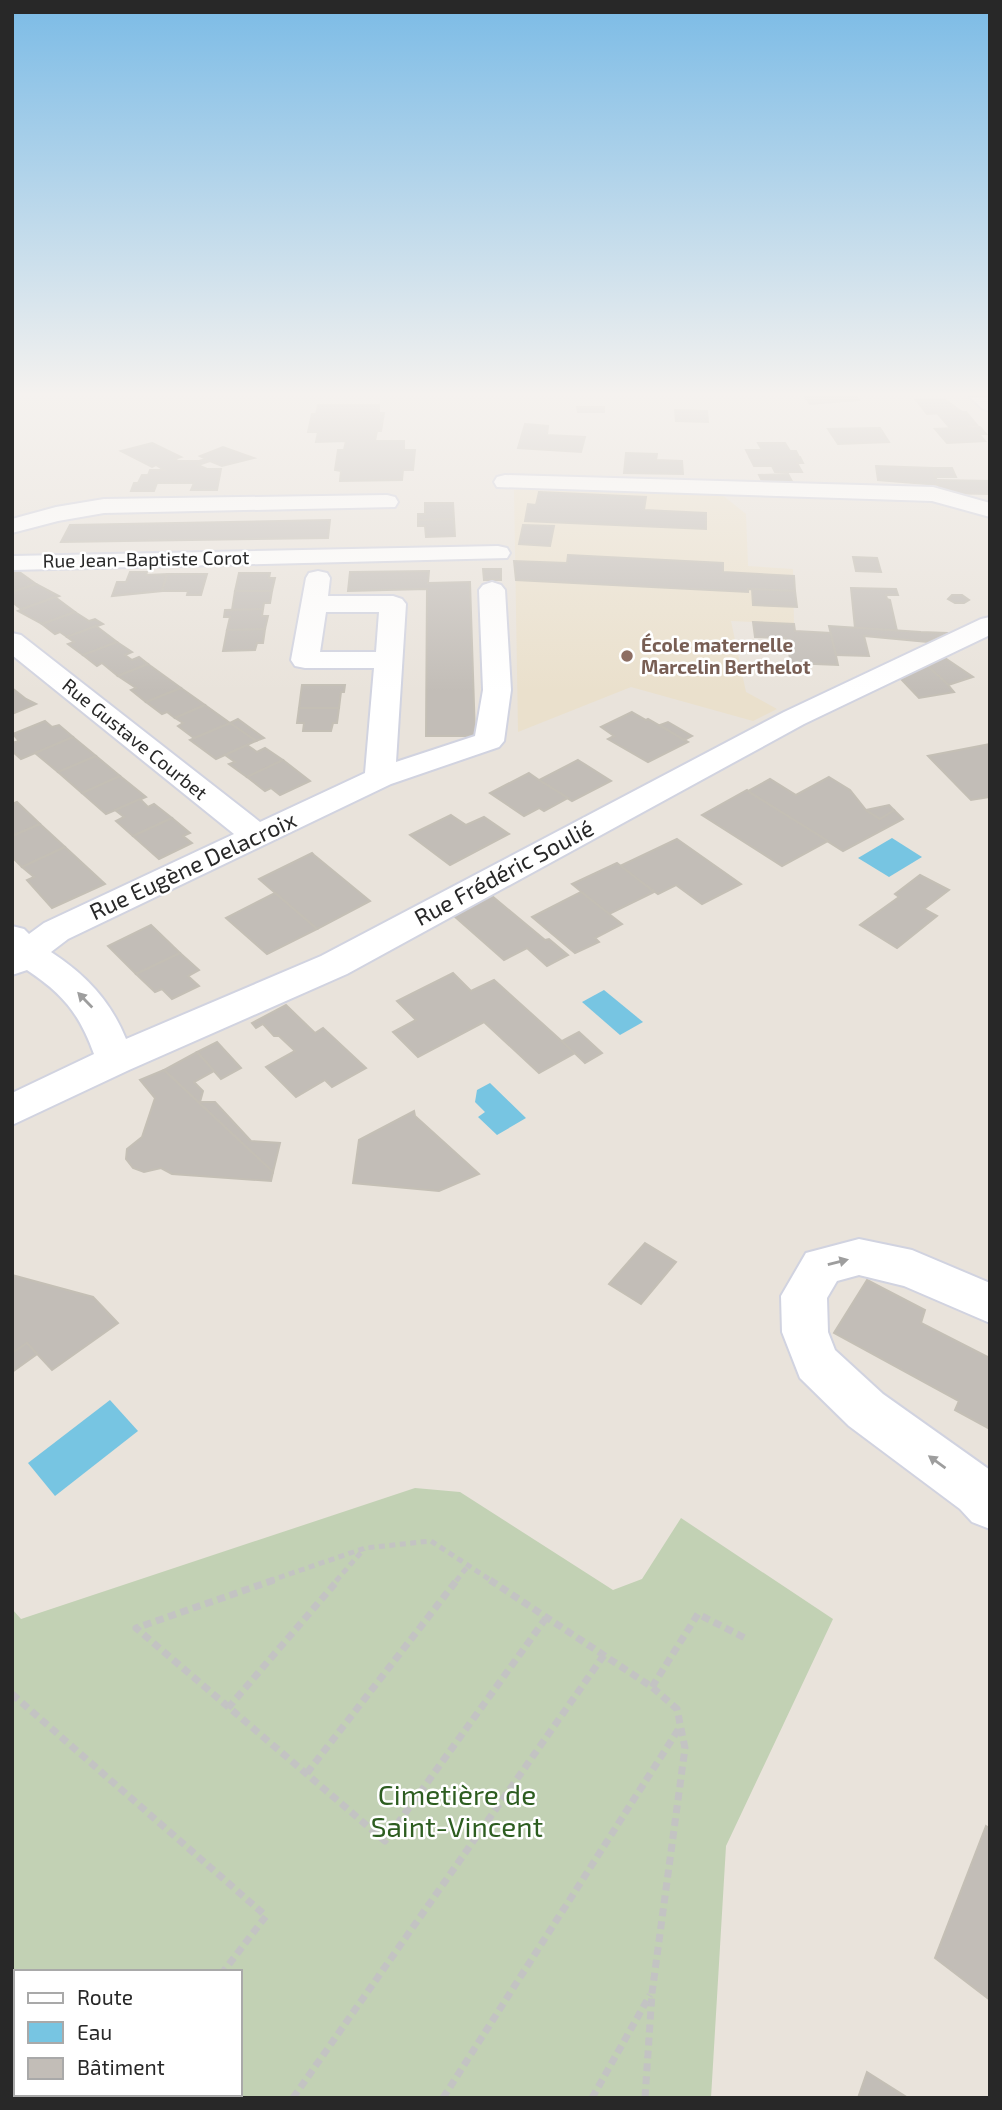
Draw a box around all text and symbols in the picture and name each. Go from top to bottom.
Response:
street label: Rue Jean-Baptiste Corot [42,545,250,572]
place label: École maternelle Marcelin Berthelot [641,632,811,678]
marker: École maternelle Marcelin Berthelot [619,648,635,664]
street label: Rue Gustave Courbet [58,673,212,804]
street label: Rue Eugène Delacroix [85,805,300,925]
street label: Rue Frédéric Soulié [409,813,598,931]
one-way arrow [77,992,93,1009]
one-way arrow [827,1256,849,1267]
one-way arrow [928,1455,946,1469]
park label: Cimetière de Saint-Vincent [371,1777,543,1843]
legend [14,1970,242,2096]
text: Route [77,1984,133,2009]
text: Eau [77,2019,112,2044]
text: Bâtiment [77,2054,165,2079]

